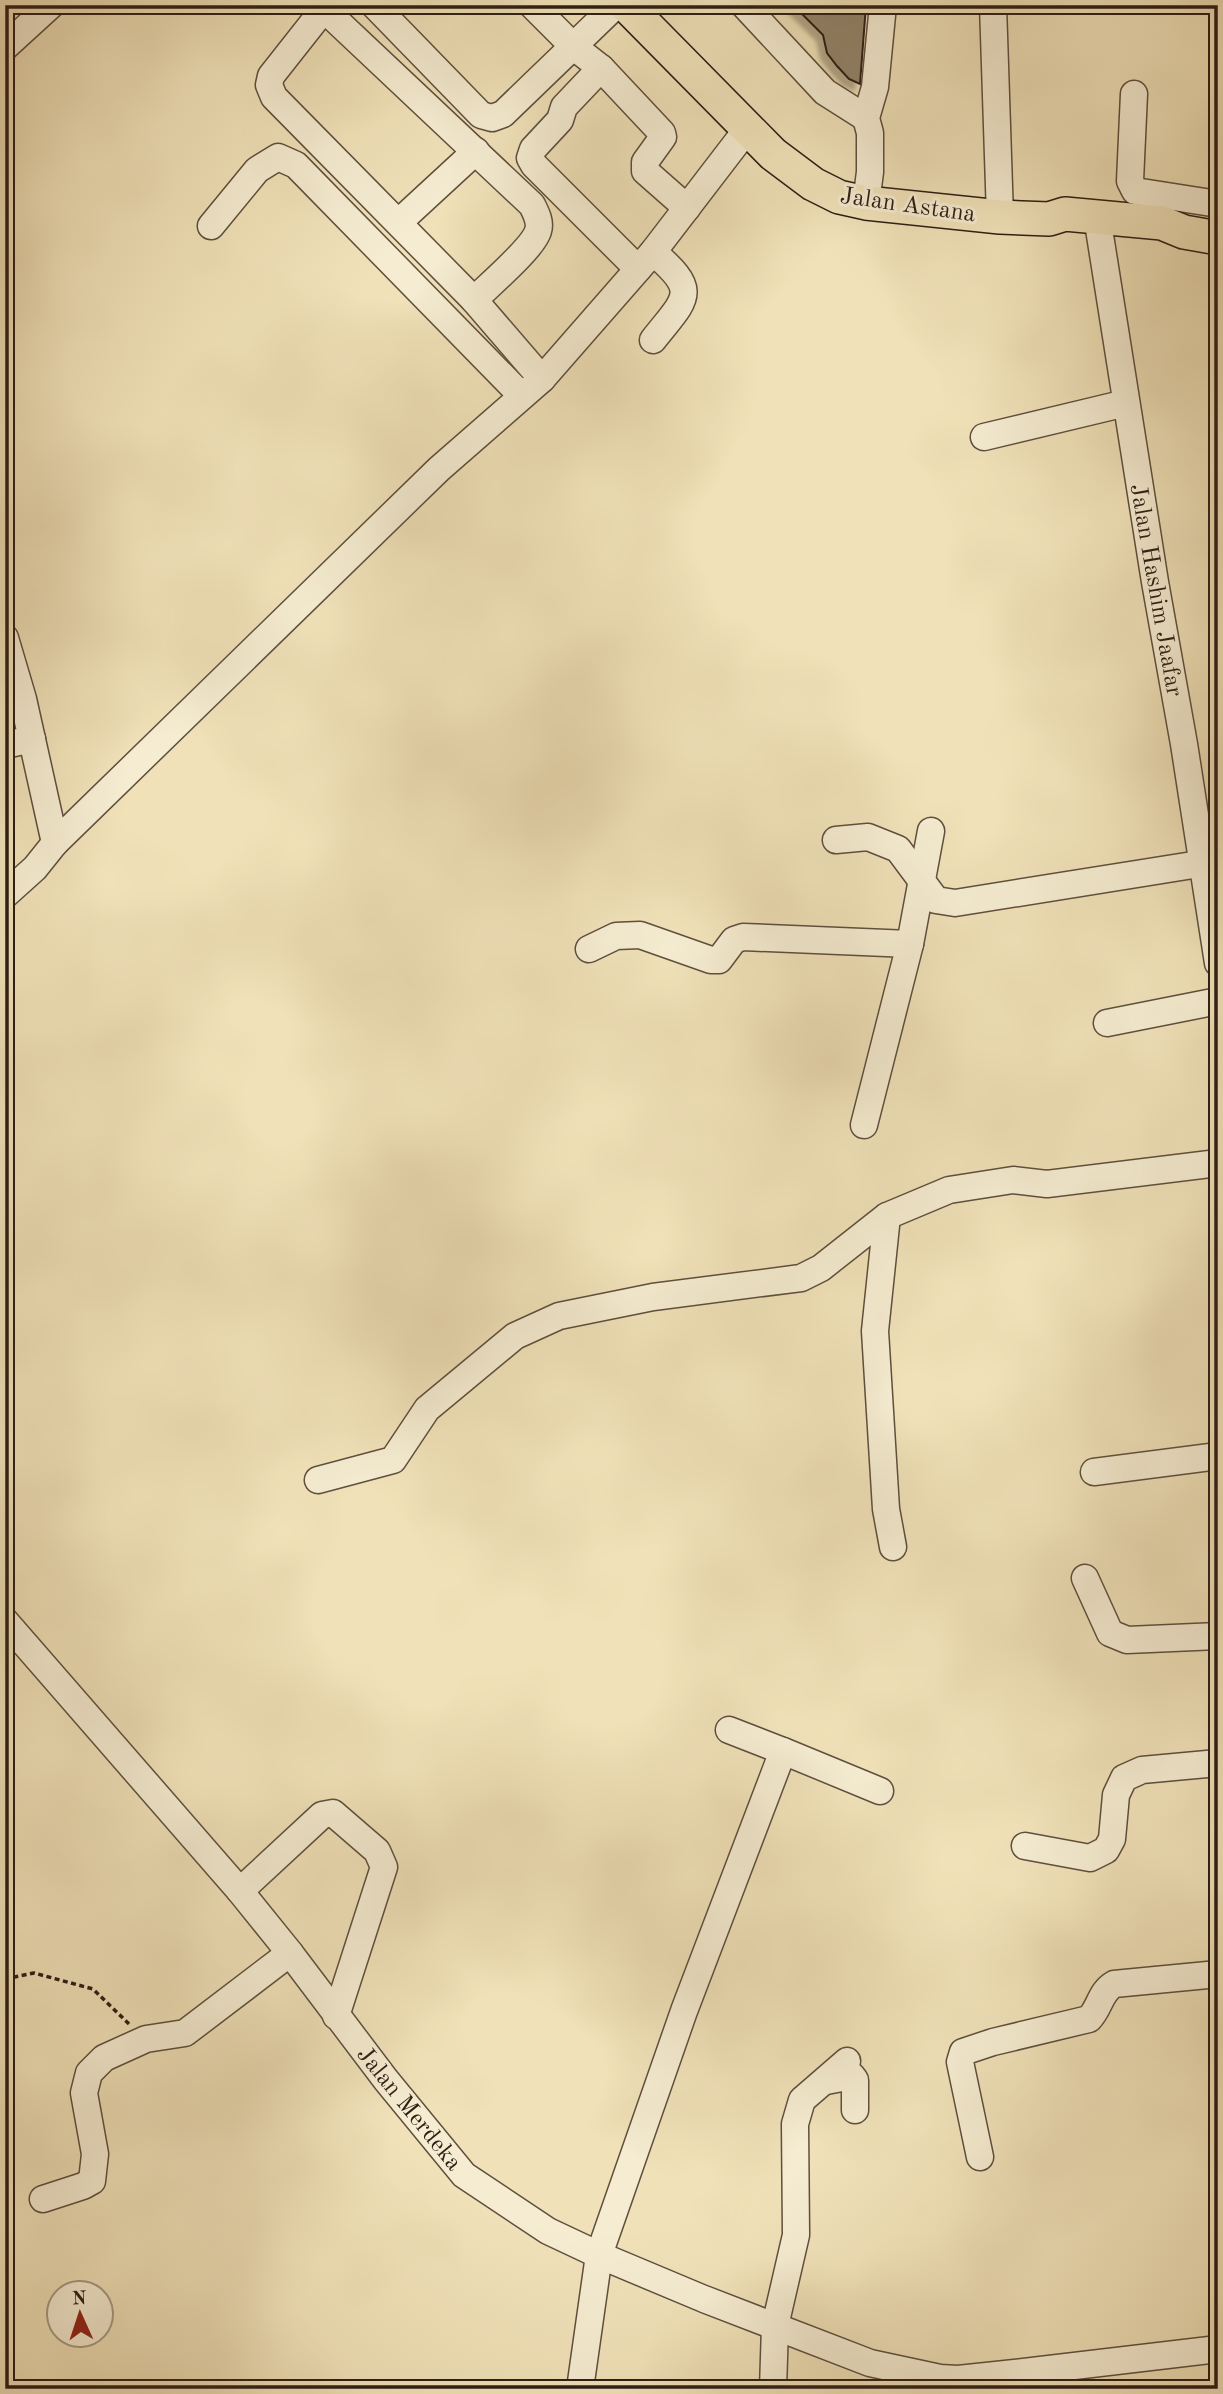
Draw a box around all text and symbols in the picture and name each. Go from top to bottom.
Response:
street label: Jalan Astana [838,185,977,227]
street label: Jalan Hashim Jaafar [1124,482,1186,699]
street label: Jalan Merdeka [351,2043,466,2176]
north arrow [46,2278,116,2348]
text: N [71,2290,87,2309]

